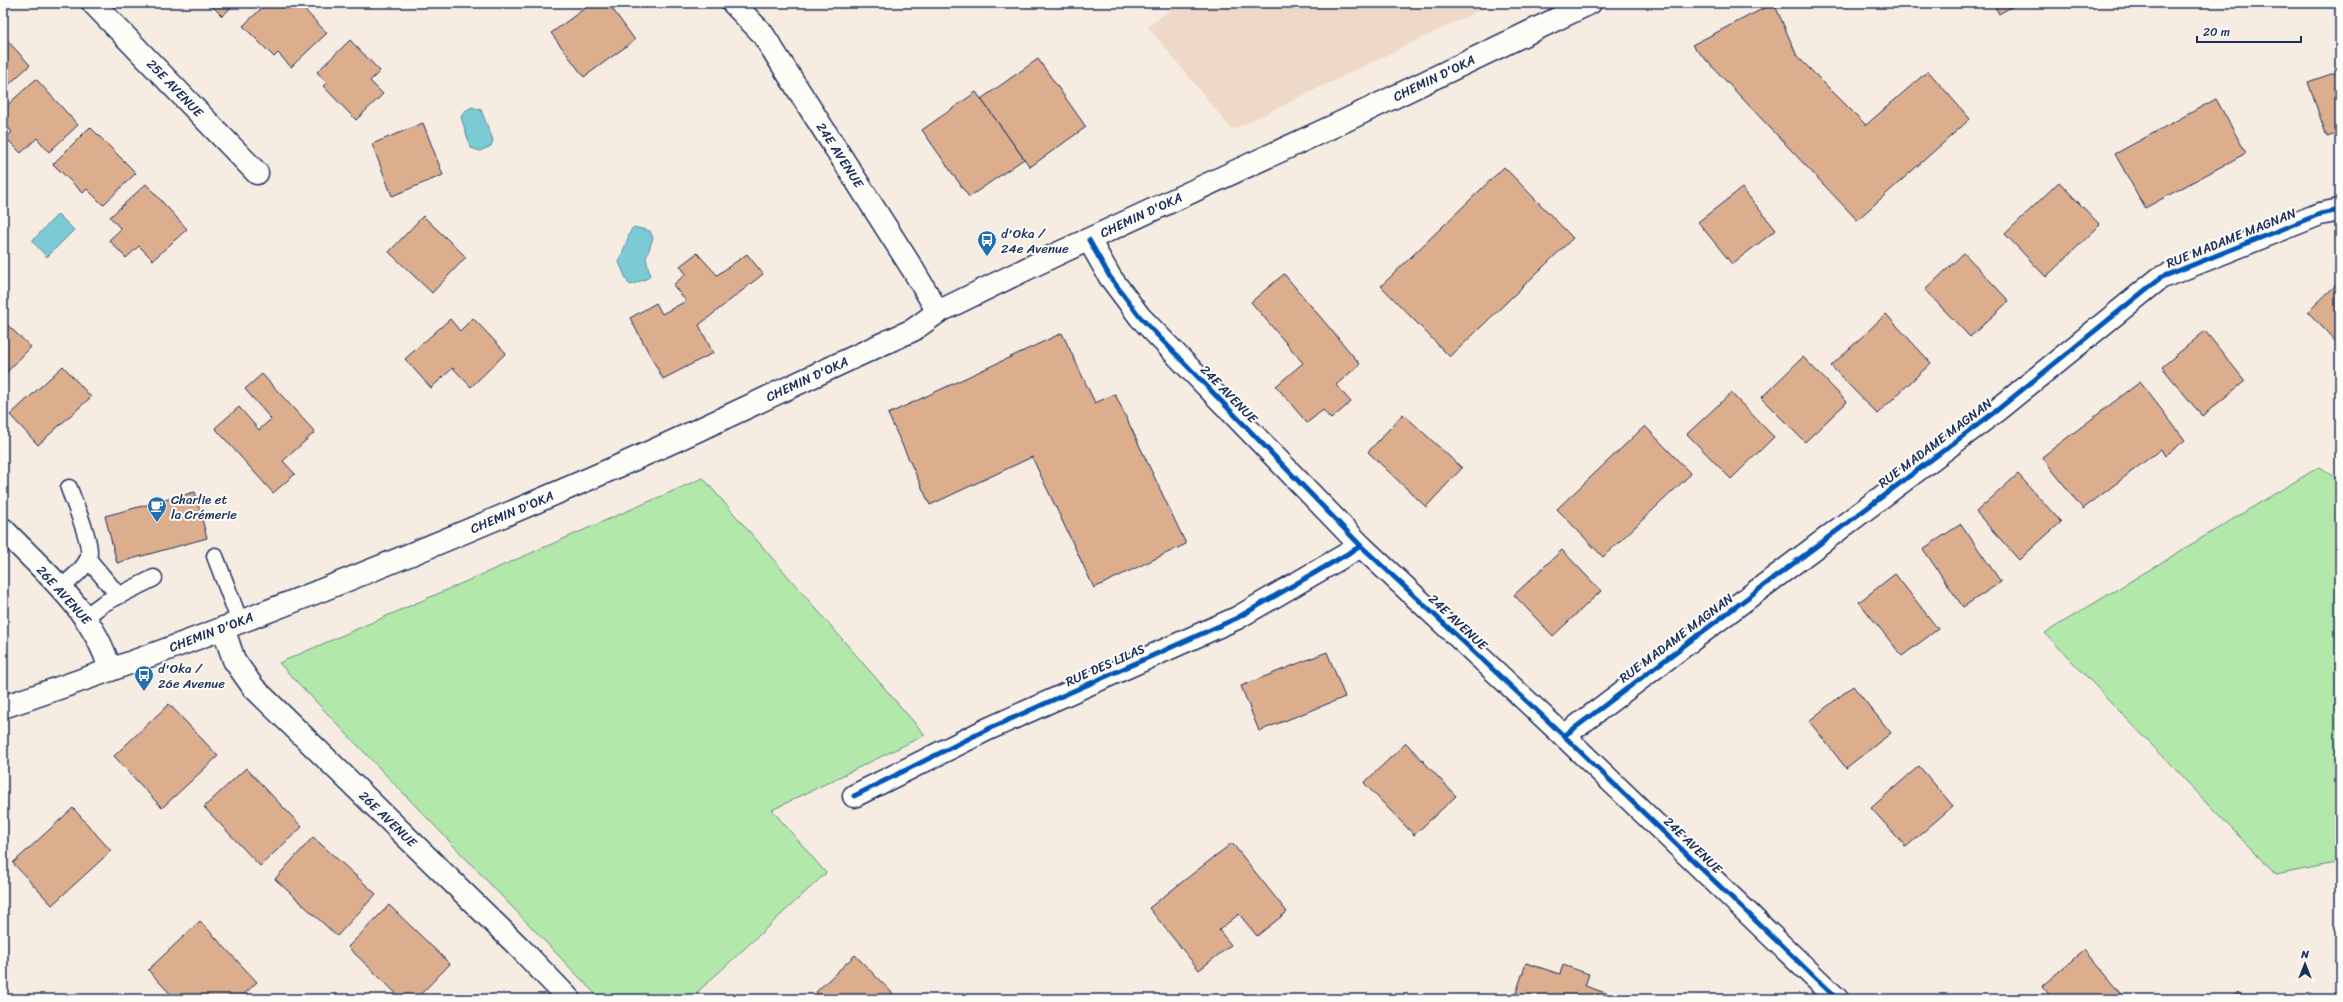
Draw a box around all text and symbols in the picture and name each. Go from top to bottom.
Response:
scale bar [2197,18,2301,44]
text: 20 m [2203,21,2230,43]
street label: CHEMIN D'OKA [1389,48,1479,108]
street label: 25E AVENUE [141,53,210,123]
street label: 24E AVENUE [810,117,870,193]
street label: CHEMIN D'OKA [1096,186,1186,244]
street label: RUE MADAME MAGNAN [2162,201,2300,275]
place label: d'Oka / 24e Avenue [1001,222,1069,260]
bus stop icon: d'Oka / 24e Avenue [976,229,998,257]
street label: CHEMIN D'OKA [762,350,852,408]
street label: 24E AVENUE [1195,359,1264,429]
street label: RUE MADAME MAGNAN [1873,392,1997,494]
street label: CHEMIN D'OKA [467,484,557,540]
place label: Charlie et la Crémerie [171,488,237,526]
cafe icon: Charlie et la Crémerie [146,495,168,523]
street label: 26E AVENUE [31,560,98,631]
street label: RUE MADAME MAGNAN [1614,587,1738,689]
street label: 24E AVENUE [1423,588,1494,656]
street label: CHEMIN D'OKA [165,605,257,659]
street label: RUE DES LILAS [1062,637,1149,693]
place label: d'Oka / 26e Avenue [158,657,225,695]
bus stop icon: d'Oka / 26e Avenue [133,664,155,692]
street label: 26E AVENUE [353,785,423,853]
street label: 24E AVENUE [1658,811,1728,880]
north arrow [2285,944,2325,984]
text: N [2300,945,2309,964]

